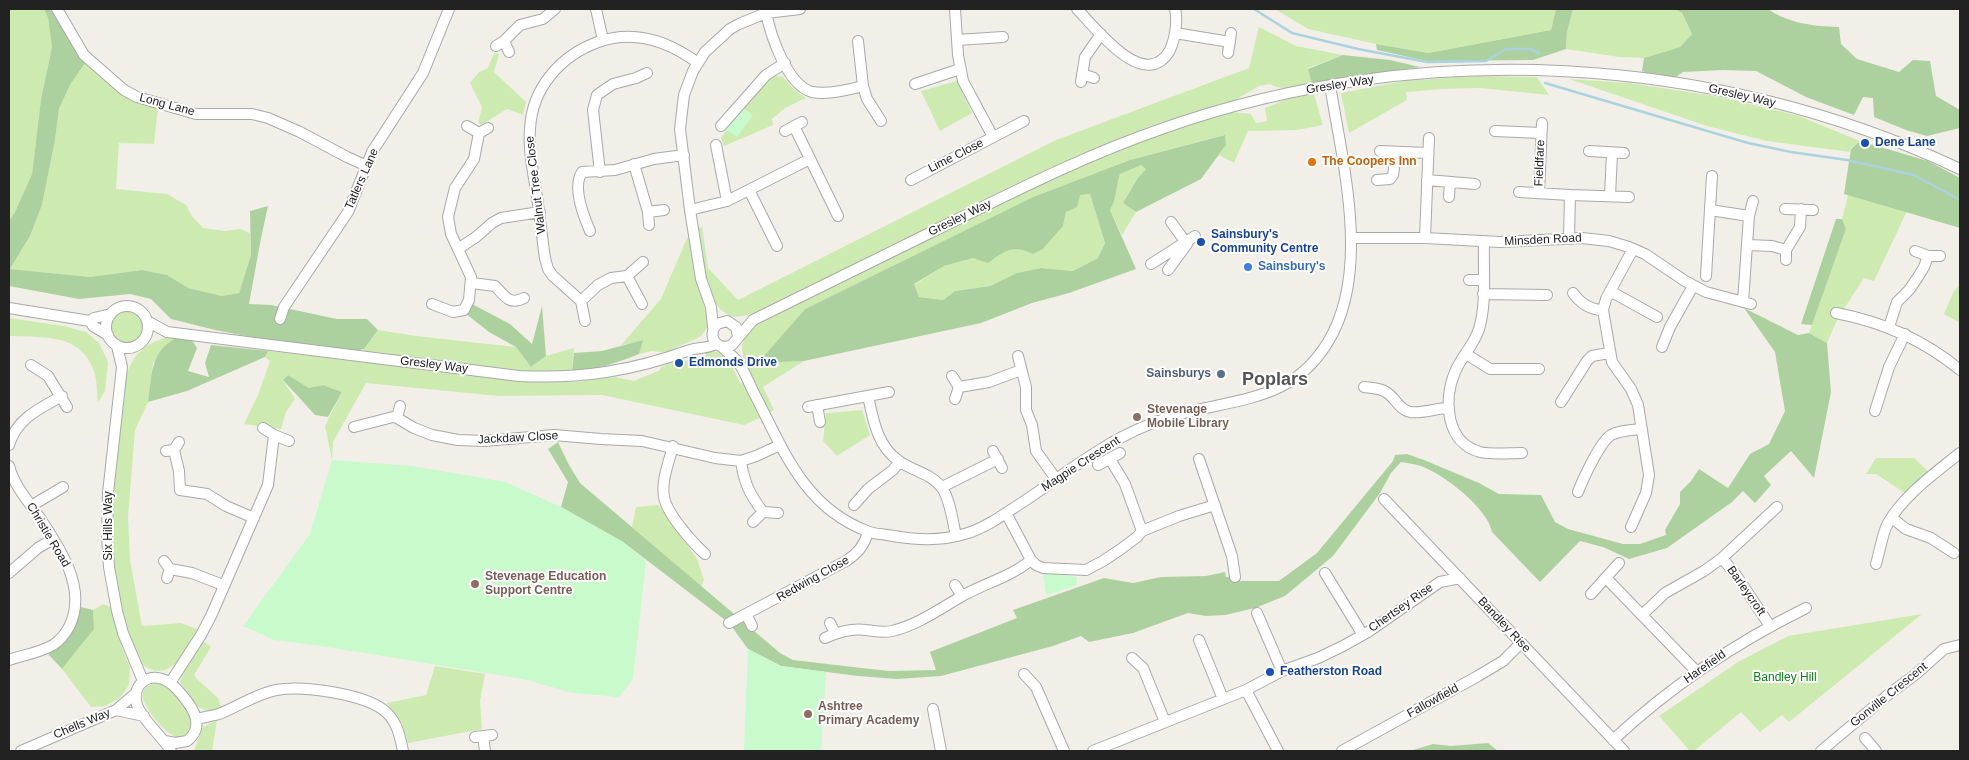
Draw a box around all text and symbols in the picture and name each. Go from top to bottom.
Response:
street label: Gresley Way [1305,73,1375,97]
street label: Gresley Way [1707,81,1777,111]
street label: Long Lane [138,91,196,119]
street label: Walnut Tree Close [523,135,549,235]
street label: Lime Close [926,136,986,176]
place label: Dene Lane [1875,136,1936,150]
marker: Dene Lane [1859,137,1871,149]
street label: Fieldfare [1532,139,1548,187]
street label: Tatlers Lane [342,146,382,212]
place label: The Coopers Inn [1322,155,1417,169]
marker: The Coopers Inn [1306,156,1318,168]
street label: Gresley Way [926,197,994,239]
place label: Sainsbury's Community Centre [1211,228,1318,256]
street label: Minsden Road [1504,231,1582,249]
marker: Sainsbury's Community Centre [1195,236,1207,248]
place label: Sainsbury's [1258,260,1326,274]
marker: Sainsbury's [1242,261,1254,273]
street label: Gresley Way [399,354,469,376]
place label: Edmonds Drive [689,356,777,370]
marker: Edmonds Drive [673,357,685,369]
place label: Sainsburys [1146,367,1211,381]
marker: Sainsburys [1215,368,1227,380]
district label: Poplars [1242,369,1308,391]
place label: Stevenage Mobile Library [1147,403,1229,431]
marker: Stevenage Mobile Library [1131,411,1143,423]
street label: Jackdaw Close [477,429,559,447]
street label: Magpie Crescent [1039,433,1123,495]
street label: Six Hills Way [102,491,116,561]
street label: Christie Road [23,500,73,570]
street label: Redwing Close [774,553,852,605]
street label: Barleycroft [1724,563,1768,619]
place label: Stevenage Education Support Centre [485,570,606,598]
marker: Stevenage Education Support Centre [469,578,481,590]
street label: Chertsey Rise [1366,580,1436,636]
street label: Bandley Rise [1475,594,1533,656]
street label: Harefield [1681,647,1729,687]
street label: Gonville Crescent [1848,660,1930,730]
place label: Featherston Road [1280,665,1382,679]
marker: Featherston Road [1264,666,1276,678]
park label: Bandley Hill [1753,671,1817,685]
street label: Fallowfield [1405,681,1461,721]
place label: Ashtree Primary Academy [818,700,919,728]
street label: Chells Way [51,706,113,742]
marker: Ashtree Primary Academy [802,708,814,720]

